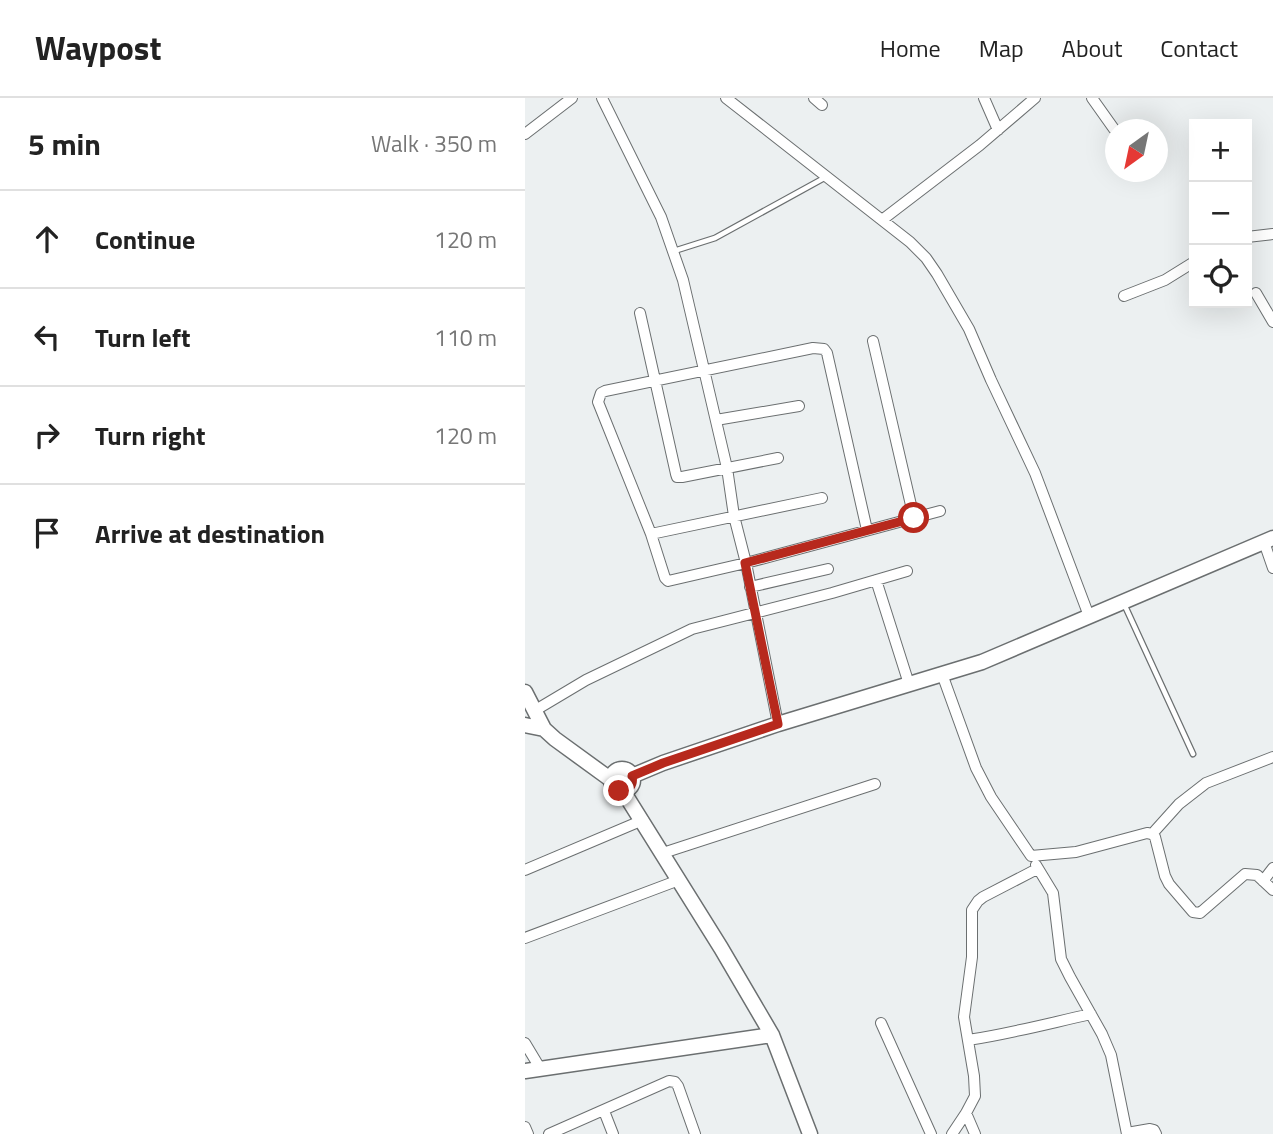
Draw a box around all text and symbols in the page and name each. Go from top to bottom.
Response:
text: Waypost [35,23,161,73]
text: Home [880,30,941,66]
text: Map [979,30,1024,66]
text: About [1062,30,1122,66]
text: Contact [1160,30,1238,66]
north arrow [1105,119,1168,182]
map controls [1189,119,1252,308]
button: + [1189,119,1252,182]
text: 5 min [28,121,101,167]
text: Walk · 350 m [371,126,497,161]
button: − [1189,182,1252,245]
icon: ahead [28,220,66,258]
text: Continue [95,220,195,259]
text: 120 m [434,222,497,257]
button: locate [1189,245,1252,308]
icon: left [28,318,66,356]
text: Turn left [95,318,190,357]
text: 110 m [434,320,497,355]
icon: right [28,416,66,454]
text: Turn right [95,416,206,455]
text: 120 m [434,418,497,453]
route start [898,502,929,533]
icon: arrive [28,514,66,552]
text: Arrive at destination [95,514,325,553]
route end [603,775,634,806]

